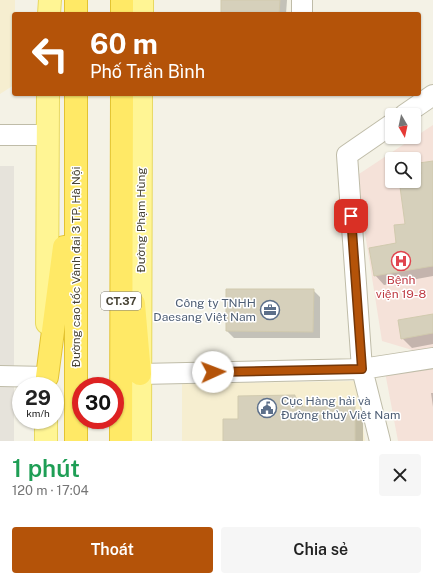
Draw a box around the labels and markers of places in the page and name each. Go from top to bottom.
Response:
pin [334,199,368,233]
hospital icon: Bệnh viện 19-8 [390,250,412,272]
place label: Bệnh viện 19-8 [376,273,426,301]
place label: Công ty TNHH Daesang Việt Nam [153,296,256,324]
office icon: Công ty TNHH Daesang Việt Nam [259,299,281,321]
place label: Cục Hàng hải và Đường thủy Việt Nam [281,394,400,422]
public building icon: Cục Hàng hải và Đường thủy Việt Nam [256,397,278,419]

